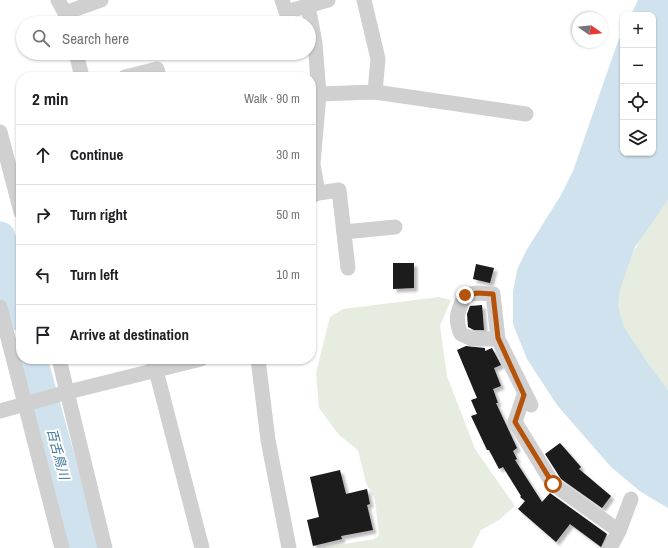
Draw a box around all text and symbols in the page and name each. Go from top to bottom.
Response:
north arrow [572,12,608,48]
map controls [620,12,656,156]
button: + [620,12,656,48]
search box [16,16,316,60]
icon: search [30,27,52,49]
text: Search here [62,28,129,49]
button: − [620,48,656,84]
button: locate [620,84,656,120]
text: 2 min [32,87,68,110]
text: Walk · 90 m [244,90,300,107]
button: layers [620,120,656,156]
icon: ahead [32,144,54,166]
text: Continue [70,144,123,165]
text: 30 m [276,146,300,163]
icon: right [32,204,54,226]
text: Turn right [70,204,127,225]
text: 50 m [276,206,300,223]
icon: left [32,264,54,286]
text: Turn left [70,264,118,285]
text: 10 m [276,266,300,283]
route end [456,286,474,304]
icon: arrive [32,324,54,346]
text: Arrive at destination [70,324,189,345]
water label: 百舌鳥川 [43,427,73,483]
route start [544,475,562,493]

